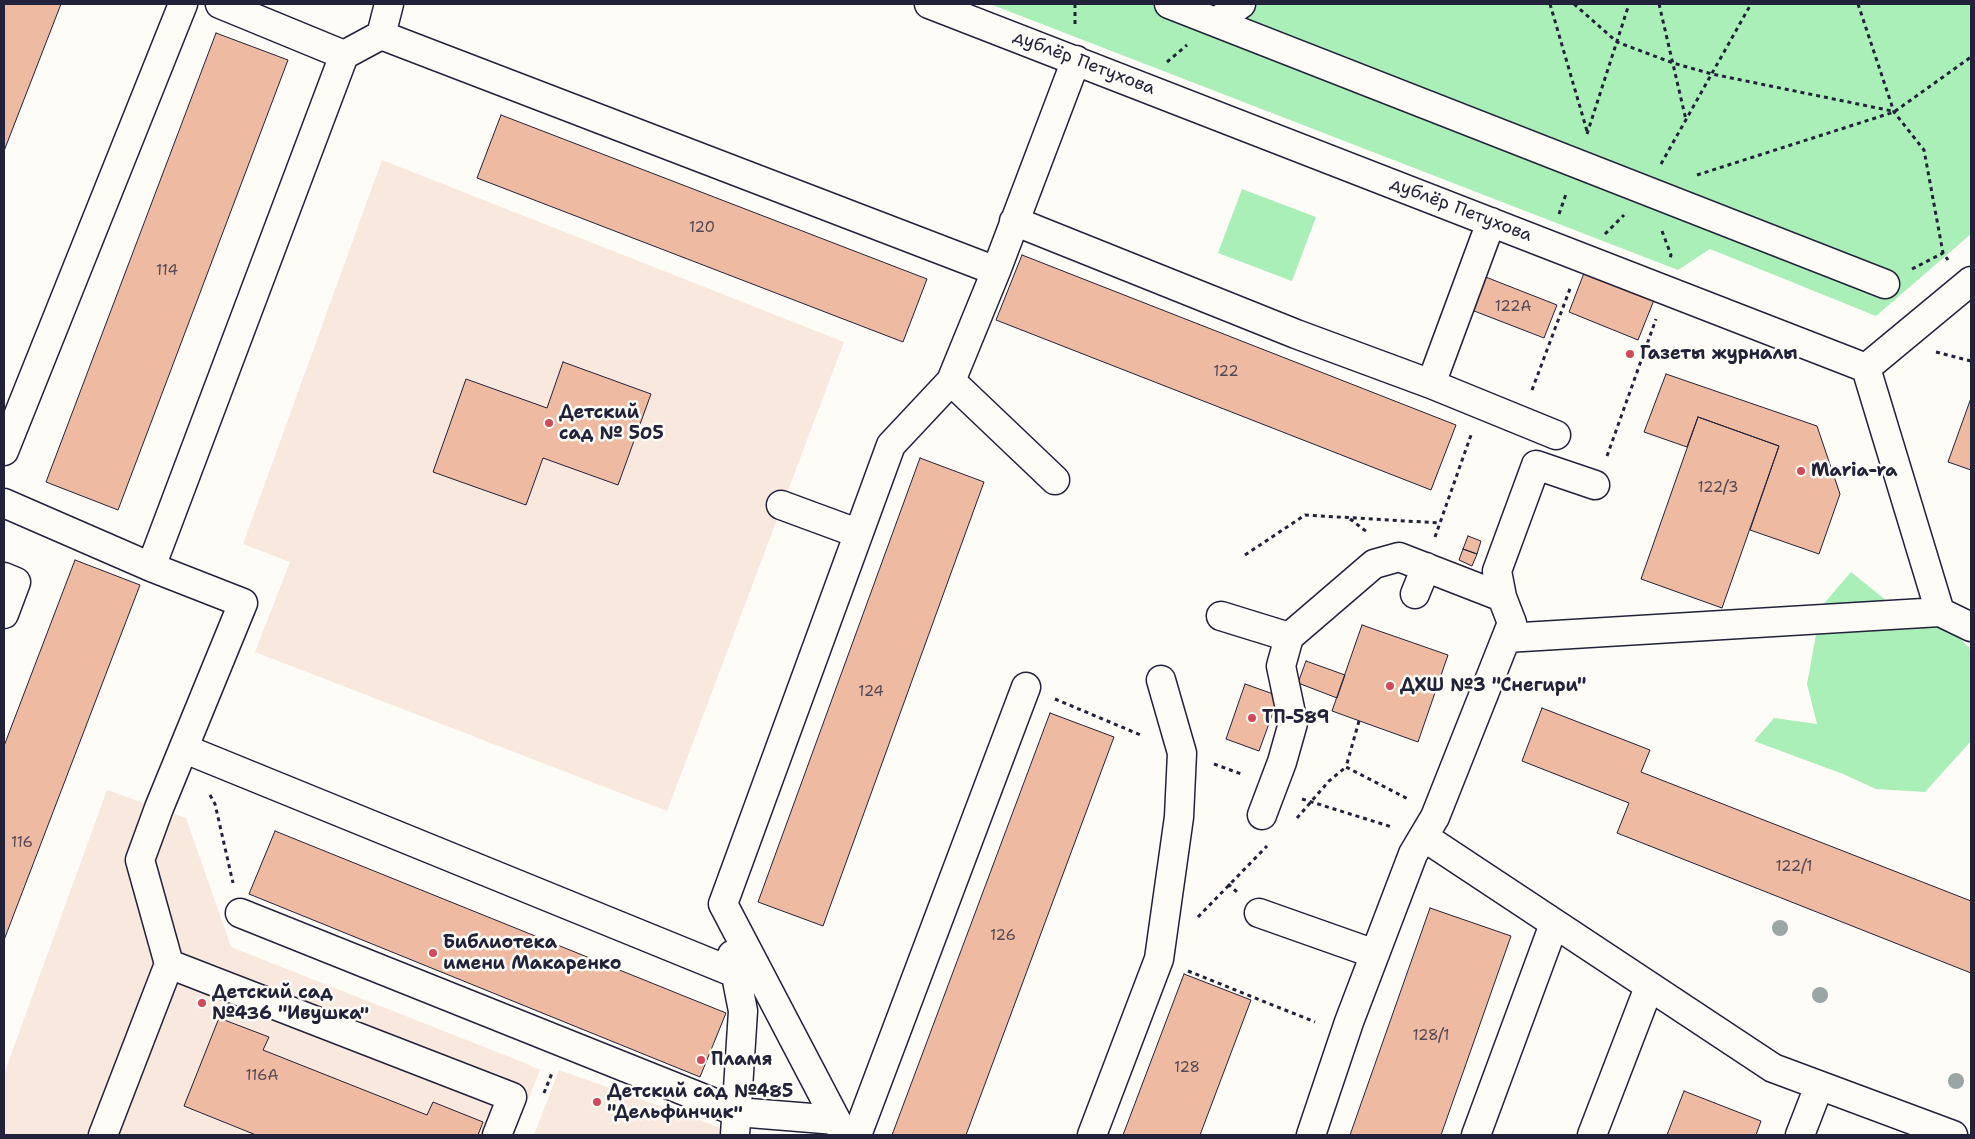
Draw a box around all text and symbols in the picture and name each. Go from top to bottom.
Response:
street label: дублёр Петухова [1010,26,1158,100]
street label: дублёр Петухова [1387,173,1535,247]
house number: 120 [689,219,715,237]
house number: 114 [156,262,178,280]
house number: 122А [1495,298,1531,316]
place label: Газеты журналы [1640,343,1798,365]
marker: Газеты журналы [1624,348,1636,360]
house number: 122 [1213,363,1239,381]
place label: Детский сад № 505 [559,402,664,444]
marker: Детский сад № 505 [543,417,555,429]
place label: Maria-ra [1811,460,1898,482]
marker: Maria-ra [1795,465,1807,477]
house number: 122/3 [1697,479,1739,497]
place label: ДХШ №3 "Снегири" [1400,675,1586,697]
marker: ДХШ №3 "Снегири" [1384,680,1396,692]
house number: 124 [858,683,884,701]
place label: ТП-589 [1262,707,1329,729]
marker: ТП-589 [1246,712,1258,724]
house number: 116 [11,834,33,852]
house number: 122/1 [1776,858,1812,876]
house number: 126 [990,927,1016,945]
place label: Библиотека имени Макаренко [443,932,621,974]
marker: Библиотека имени Макаренко [427,947,439,959]
place label: Детский сад №436 "Ивушка" [212,982,369,1024]
marker: Детский сад №436 "Ивушка" [196,997,208,1009]
house number: 128/1 [1412,1027,1450,1045]
place label: Пламя [711,1049,772,1071]
marker: Пламя [695,1054,707,1066]
house number: 128 [1174,1059,1200,1077]
house number: 116А [246,1067,278,1085]
place label: Детский сад №485 "Дельфинчик" [607,1081,793,1124]
marker: Детский сад №485 "Дельфинчик" [591,1096,603,1108]

